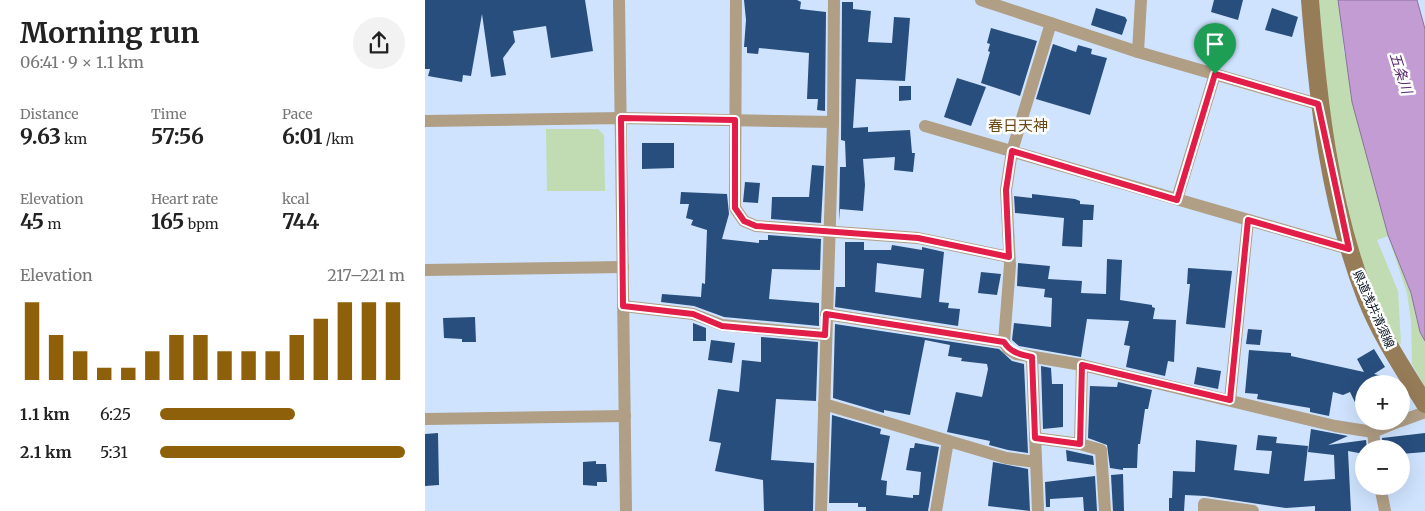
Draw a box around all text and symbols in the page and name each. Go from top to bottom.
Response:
text: Morning run [20,15,199,51]
button: share [353,17,405,69]
pin [1194,23,1236,74]
icon: arrive [1201,30,1229,58]
water label: 五条川 [1386,50,1417,98]
text: 06:41 · 9 × 1.1 km [20,52,144,72]
text: Distance [20,105,79,123]
text: Time [151,105,187,123]
text: Pace [282,105,313,123]
district label: 春日天神 [988,116,1048,135]
text: 9.63 [20,123,61,150]
text: 57:56 [151,123,204,150]
text: 6:01 [282,123,322,150]
text: km [61,130,87,148]
text: /km [322,130,354,148]
text: Elevation [20,190,84,208]
text: Heart rate [151,190,218,208]
text: kcal [282,190,310,208]
text: 45 [20,208,44,235]
text: 165 [151,208,184,235]
text: 744 [282,208,319,235]
text: m [44,215,61,233]
text: bpm [184,215,219,233]
text: Elevation [20,265,93,285]
text: 217–221 m [327,265,405,285]
street label: 県道浅井清須線 [1350,268,1398,350]
map controls [1355,375,1410,495]
button: + [1355,375,1410,430]
text: 1.1 km [20,404,70,424]
text: 6:25 [100,404,131,424]
button: − [1355,440,1410,495]
text: 2.1 km [20,442,71,462]
text: 5:31 [100,442,128,462]

